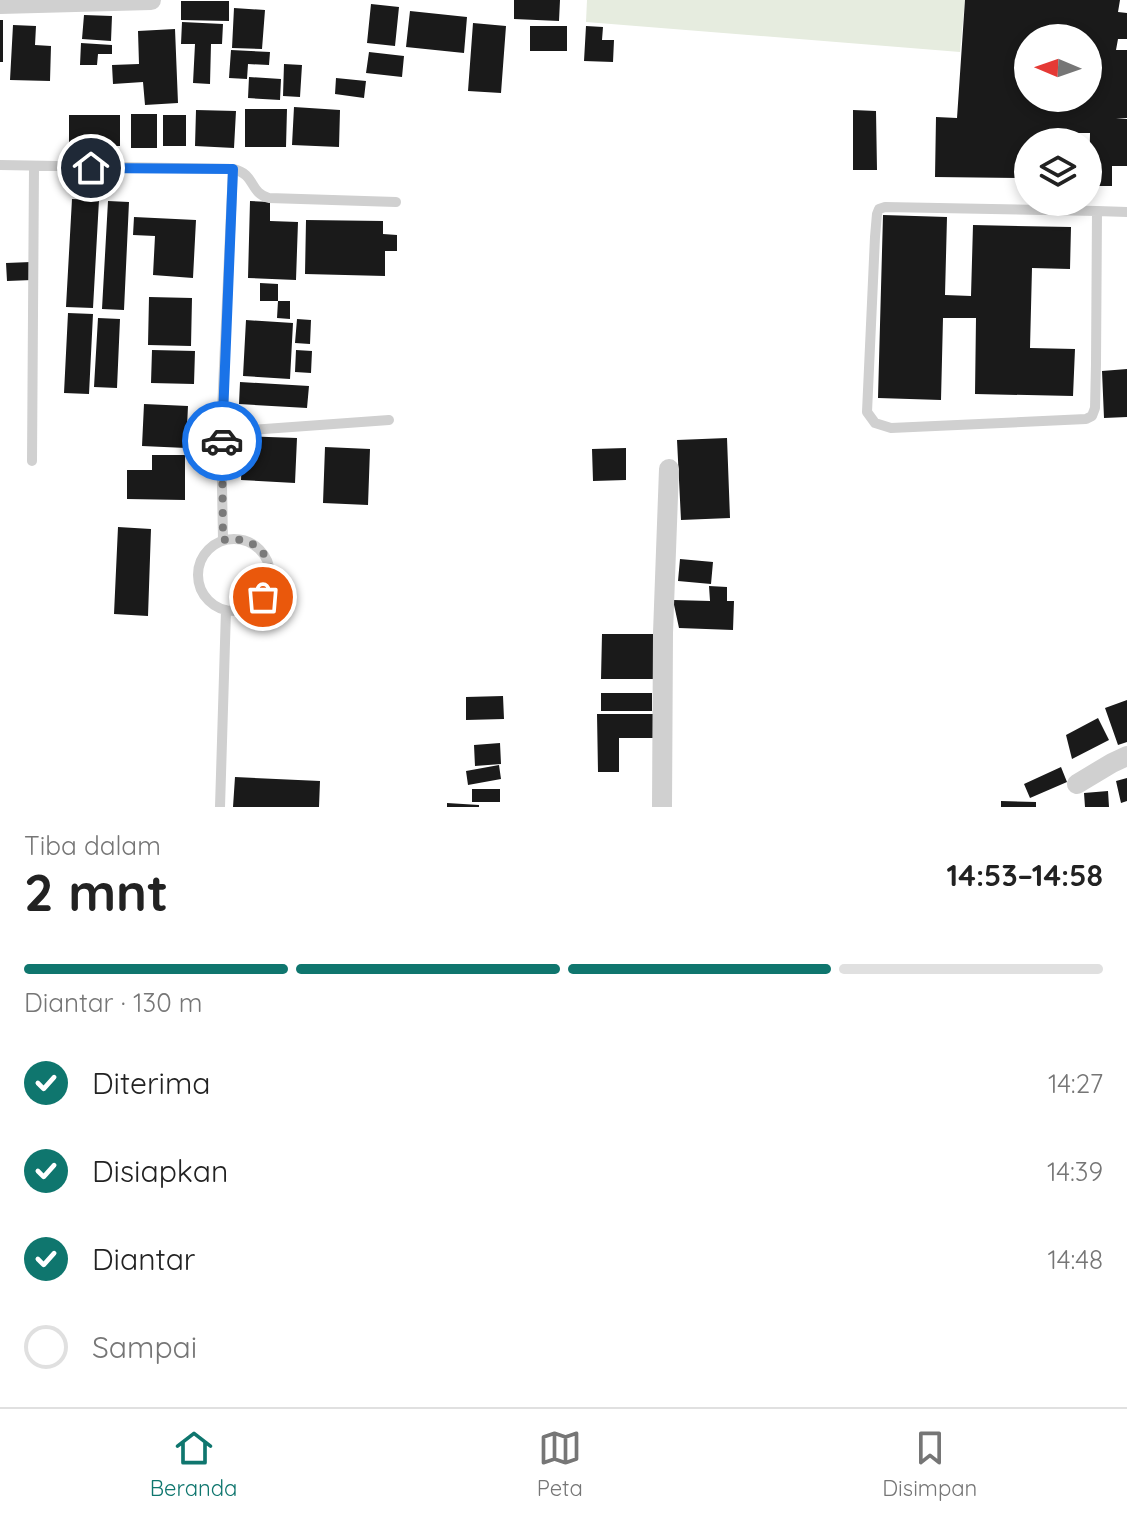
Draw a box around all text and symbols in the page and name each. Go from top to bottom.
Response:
north arrow [1014,24,1102,112]
map controls [1014,24,1102,216]
button: layers [1014,128,1102,216]
pin [57,134,125,202]
icon: home [69,146,113,190]
courier [182,401,262,481]
icon: car [200,419,244,463]
pin [229,563,297,631]
icon: bag [241,575,285,619]
text: Tiba dalam [24,829,161,862]
text: 14:53–14:58 [947,856,1103,894]
text: 2 mnt [24,859,168,924]
text: Diantar · 130 m [24,986,202,1019]
icon: check [24,1061,68,1105]
text: Diterima [92,1064,210,1102]
text: 14:27 [1048,1067,1103,1100]
icon: check [24,1149,68,1193]
text: Disiapkan [92,1152,228,1190]
text: 14:39 [1047,1155,1103,1188]
icon: check [24,1237,68,1281]
text: Diantar [92,1240,195,1278]
text: 14:48 [1047,1243,1103,1276]
text: Sampai [92,1328,197,1366]
tab: Beranda [150,1426,237,1502]
tab: Peta [537,1426,583,1502]
tab: Disimpan [882,1426,977,1502]

